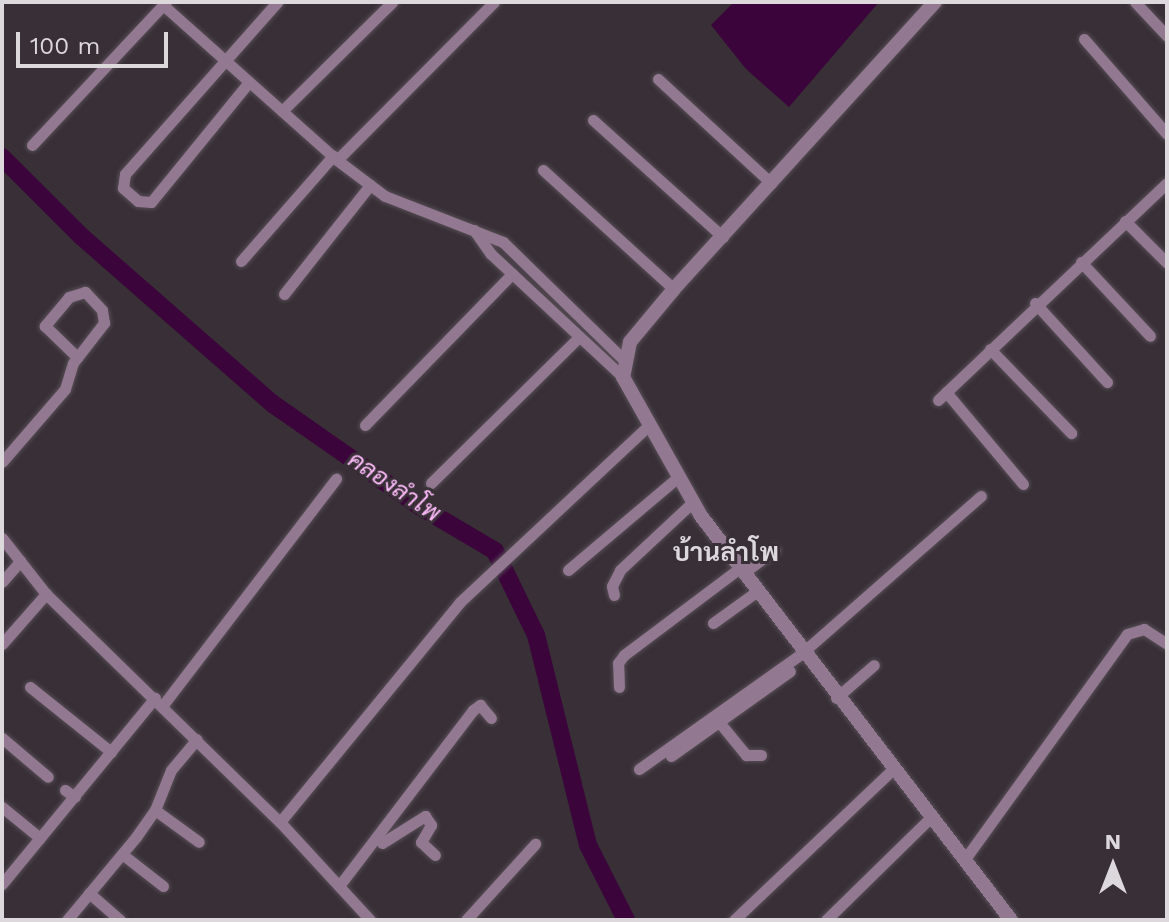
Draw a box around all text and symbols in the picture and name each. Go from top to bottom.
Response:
scale bar [20,16,172,66]
text: 100 m [30,32,100,60]
water label: คลองลำโพ [342,446,446,528]
district label: บ้านลำโพ [673,537,779,569]
north arrow [1073,826,1153,906]
text: N [1105,829,1121,854]

